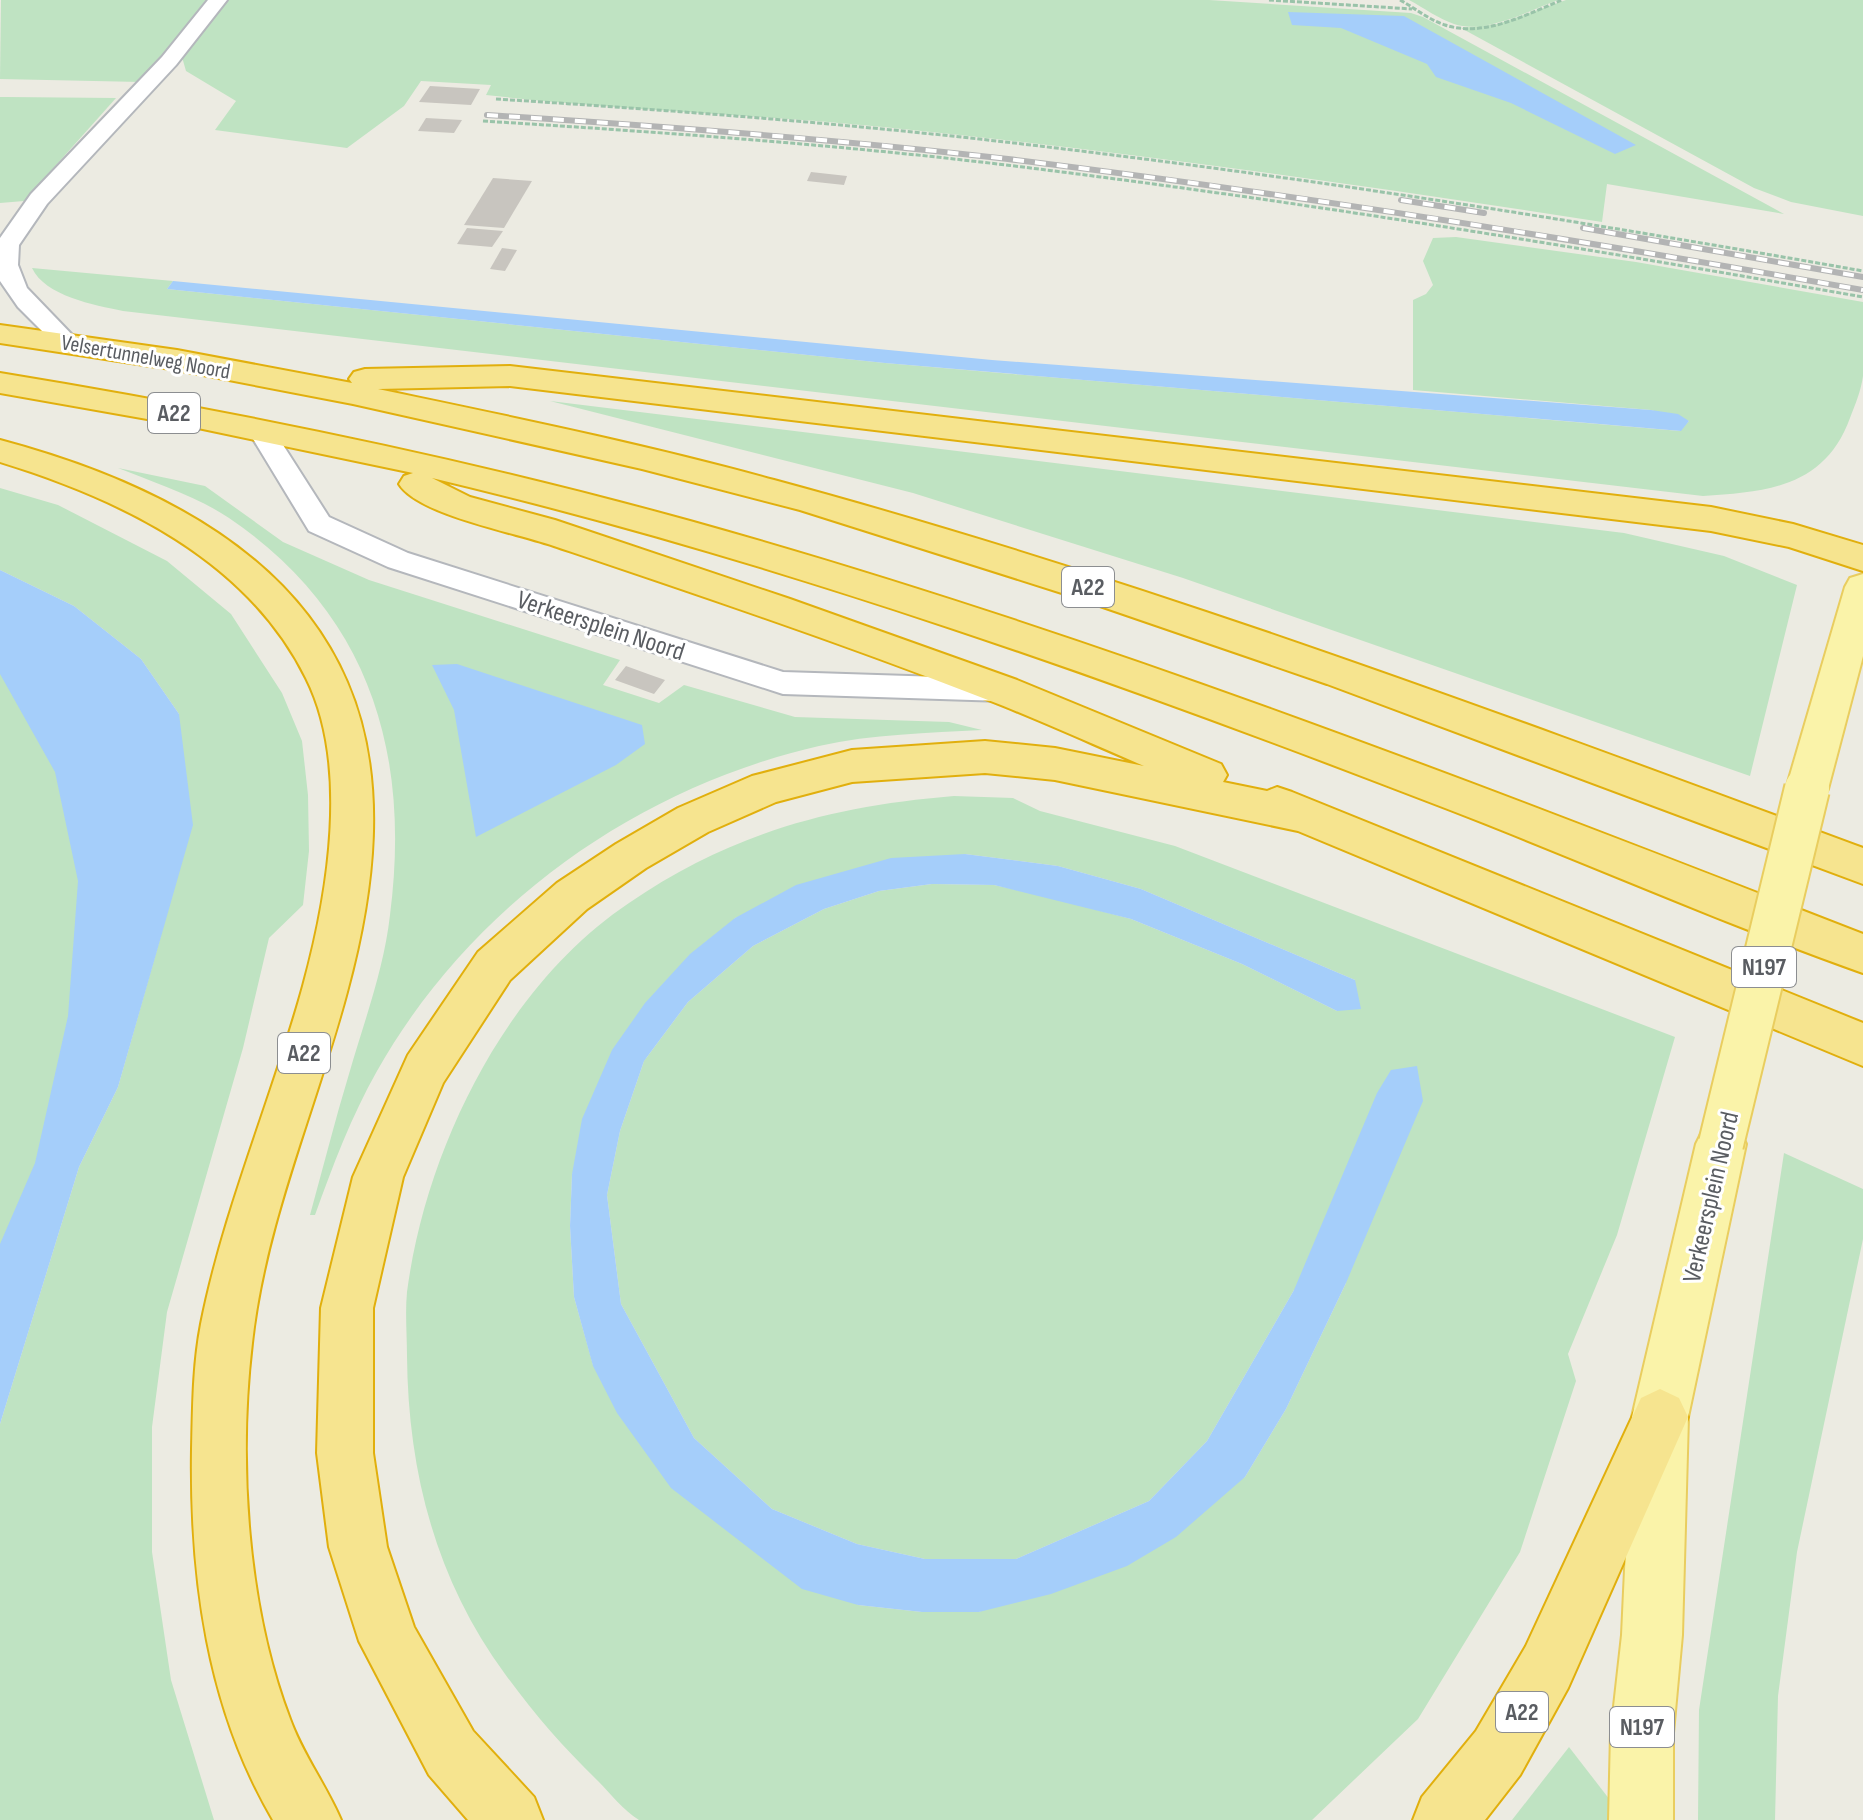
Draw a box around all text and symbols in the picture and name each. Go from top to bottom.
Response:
street label: Velsertunnelweg Noord [59,329,232,386]
road number: A22 [148,393,200,433]
road number: A22 [1062,567,1114,607]
street label: Verkeersplein Noord [513,585,688,668]
road number: N197 [1732,947,1796,987]
road number: A22 [278,1033,330,1073]
street label: Verkeersplein Noord [1677,1109,1746,1286]
road number: A22 [1496,1692,1548,1732]
road number: N197 [1610,1707,1674,1747]

